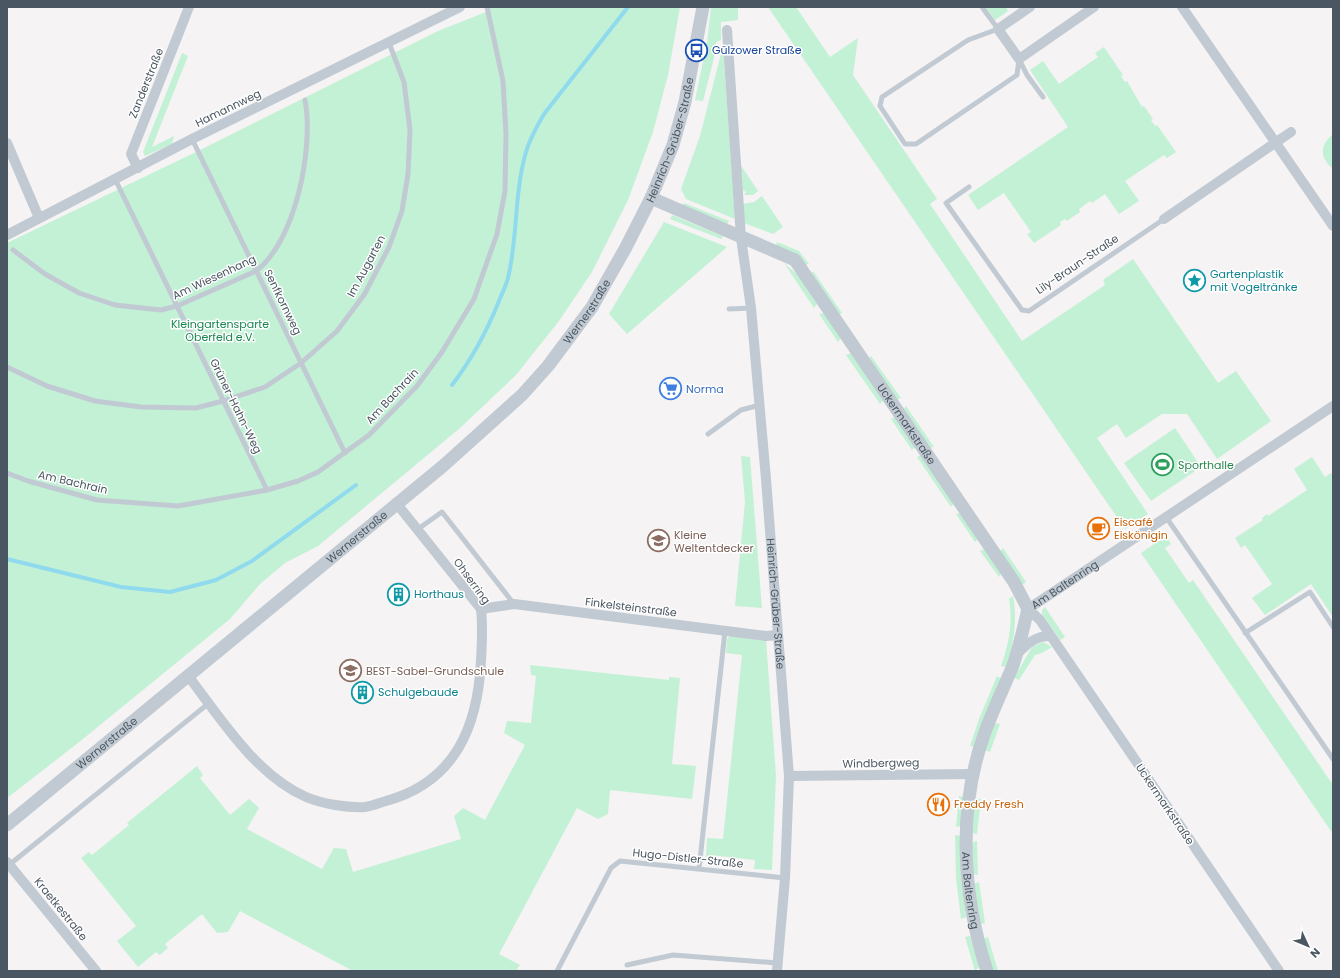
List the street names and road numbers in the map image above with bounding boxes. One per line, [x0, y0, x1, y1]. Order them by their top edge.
street label: Zanderstraße [125, 45, 167, 120]
street label: Heinrich-Grüber-Straße [642, 76, 698, 205]
street label: Hamannweg [193, 85, 263, 131]
street label: Lily-Braun-Straße [1032, 230, 1122, 298]
street label: Im Augarten [343, 232, 389, 300]
street label: Am Wiesenhang [170, 251, 258, 303]
street label: Senfkornweg [260, 267, 306, 337]
street label: Wernerstraße [559, 276, 614, 347]
street label: Grüner-Hahn-Weg [206, 356, 266, 456]
street label: Am Bachrain [362, 365, 422, 427]
street label: Uckermarkstraße [873, 380, 940, 468]
street label: Am Bachrain [37, 466, 109, 498]
street label: Wernerstraße [323, 507, 391, 567]
street label: Heinrich-Grüber-Straße [763, 538, 789, 670]
street label: Ohserring [450, 555, 494, 607]
street label: Am Baltenring [1028, 556, 1102, 613]
street label: Finkelsteinstraße [584, 593, 678, 621]
street label: Wernerstraße [72, 713, 141, 773]
street label: Windbergweg [842, 754, 920, 772]
street label: Uckermarkstraße [1132, 760, 1198, 848]
street label: Hugo-Distler-Straße [632, 844, 744, 872]
street label: Am Baltenring [958, 851, 983, 930]
street label: Kraetkestraße [31, 874, 92, 944]

